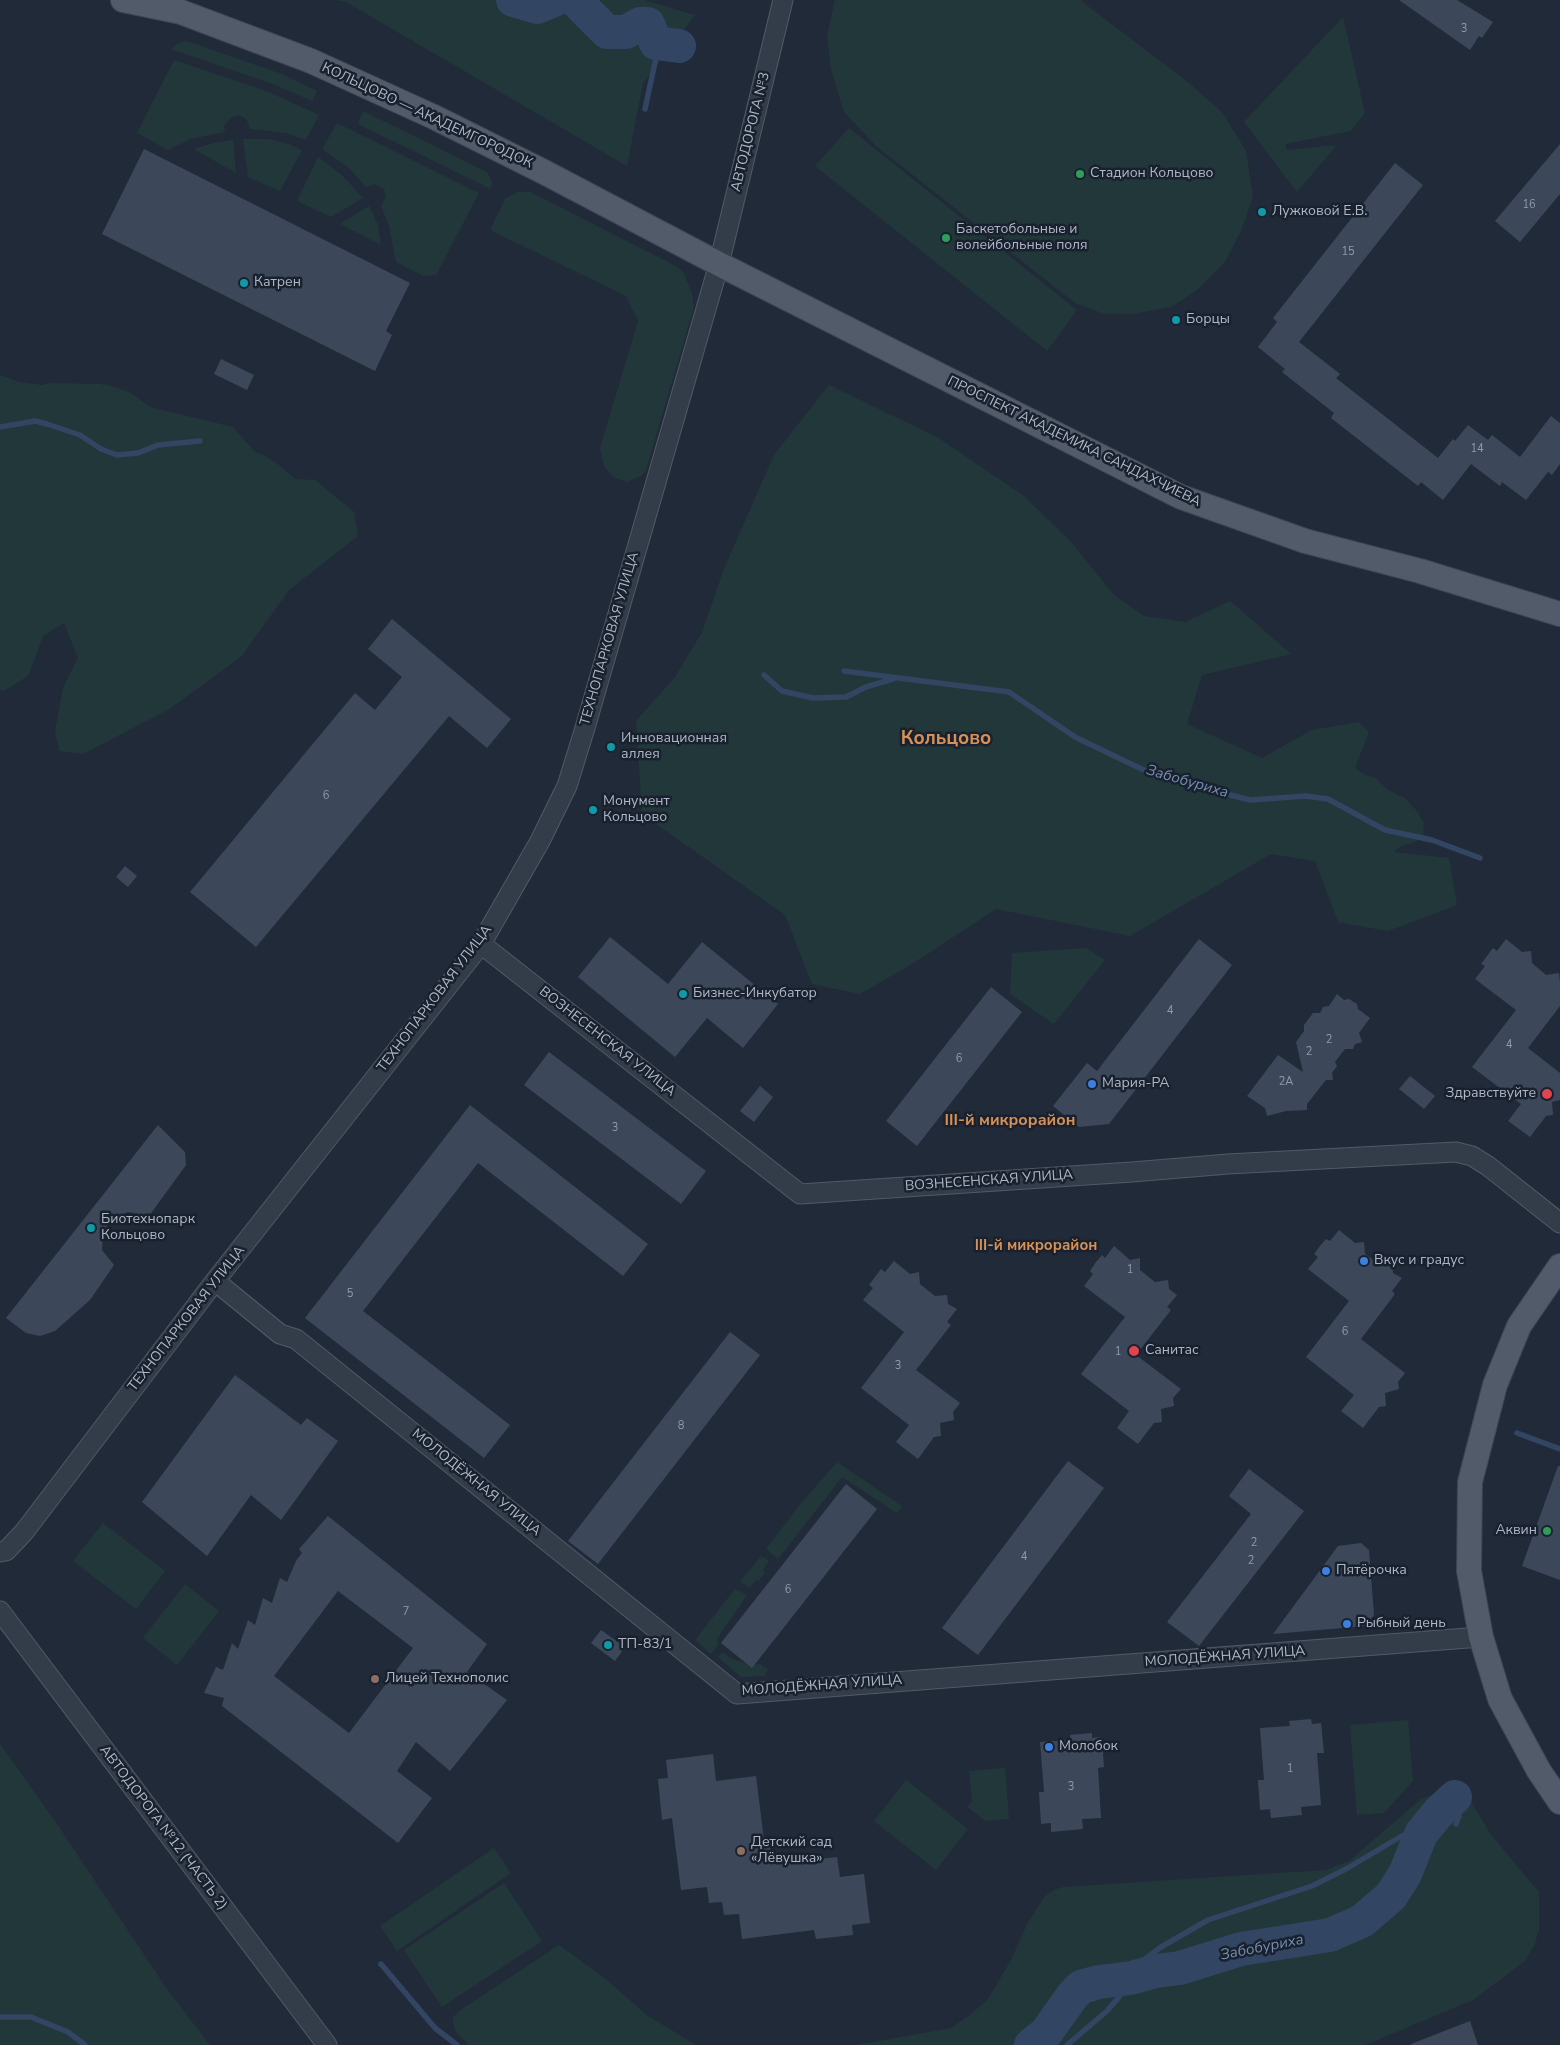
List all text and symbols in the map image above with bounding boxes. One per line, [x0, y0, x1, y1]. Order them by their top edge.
house number: 3 [1461, 22, 1467, 36]
street label: КОЛЬЦОВО — АКАДЕМГОРОДОК [319, 60, 535, 172]
street label: АВТОДОРОГА №3 [728, 71, 774, 193]
place label: Стадион Кольцово [1090, 166, 1213, 182]
marker: Стадион Кольцово [1074, 168, 1086, 180]
house number: 16 [1522, 198, 1536, 212]
place label: Лужковой Е.В. [1272, 204, 1367, 220]
marker: Лужковой Е.В. [1256, 206, 1268, 218]
place label: Баскетобольные и волейбольные поля [956, 222, 1088, 254]
marker: Баскетобольные и волейбольные поля [940, 232, 952, 244]
house number: 15 [1341, 245, 1355, 259]
place label: Катрен [254, 275, 301, 291]
marker: Катрен [238, 277, 250, 289]
place label: Борцы [1186, 312, 1230, 328]
marker: Борцы [1170, 314, 1182, 326]
street label: ПРОСПЕКТ АКАДЕМИКА САНДАХЧИЕВА [945, 373, 1203, 511]
house number: 14 [1470, 442, 1484, 456]
street label: ТЕХНОПАРКОВАЯ УЛИЦА [577, 550, 643, 728]
district label: Кольцово [901, 728, 991, 750]
place label: Инновационная аллея [621, 731, 727, 764]
marker: Инновационная аллея [605, 741, 617, 753]
water label: Забобуриха [1144, 762, 1230, 802]
house number: 6 [323, 789, 329, 803]
place label: Монумент Кольцово [603, 794, 670, 826]
marker: Монумент Кольцово [587, 804, 599, 816]
street label: ТЕХНОПАРКОВАЯ УЛИЦА [374, 922, 496, 1076]
street label: ВОЗНЕСЕНСКАЯ УЛИЦА [535, 984, 679, 1100]
place label: Бизнес-Инкубатор [693, 986, 817, 1002]
marker: Бизнес-Инкубатор [677, 988, 689, 1000]
house number: 4 [1167, 1004, 1173, 1018]
house number: 2 [1326, 1033, 1332, 1047]
house number: 4 [1506, 1038, 1512, 1052]
house number: 2 [1306, 1045, 1312, 1059]
house number: 6 [956, 1052, 962, 1066]
house number: 2А [1279, 1075, 1293, 1089]
place label: Мария-РА [1102, 1076, 1169, 1092]
marker: Мария-РА [1086, 1078, 1098, 1090]
place label: Здравствуйте [1445, 1086, 1536, 1102]
marker: Здравствуйте [1540, 1087, 1554, 1101]
district label: III-й микрорайон [945, 1111, 1075, 1131]
house number: 3 [612, 1121, 618, 1135]
street label: ВОЗНЕСЕНСКАЯ УЛИЦА [904, 1167, 1074, 1195]
place label: Биотехнопарк Кольцово [101, 1212, 195, 1244]
marker: Биотехнопарк Кольцово [85, 1222, 97, 1234]
district label: III-й микрорайон [975, 1237, 1097, 1255]
street label: ТЕХНОПАРКОВАЯ УЛИЦА [125, 1243, 249, 1395]
place label: Вкус и градус [1374, 1253, 1464, 1269]
marker: Вкус и градус [1358, 1255, 1370, 1267]
house number: 1 [1127, 1263, 1133, 1277]
house number: 5 [347, 1287, 353, 1301]
house number: 6 [1342, 1325, 1348, 1339]
place label: Санитас [1145, 1343, 1199, 1359]
marker: Санитас [1127, 1344, 1141, 1358]
house number: 1 [1115, 1345, 1121, 1359]
house number: 3 [895, 1359, 901, 1373]
house number: 8 [678, 1419, 684, 1433]
street label: МОЛОДЁЖНАЯ УЛИЦА [408, 1426, 544, 1540]
place label: Аквин [1495, 1523, 1537, 1539]
marker: Аквин [1541, 1525, 1553, 1537]
house number: 2 [1251, 1536, 1257, 1550]
house number: 4 [1021, 1550, 1027, 1564]
house number: 2 [1248, 1554, 1254, 1568]
place label: Пятёрочка [1336, 1563, 1407, 1579]
marker: Пятёрочка [1320, 1565, 1332, 1577]
house number: 6 [785, 1583, 791, 1597]
house number: 7 [403, 1605, 409, 1619]
place label: Рыбный день [1357, 1616, 1446, 1632]
marker: Рыбный день [1341, 1618, 1353, 1630]
place label: ТП-83/1 [618, 1637, 672, 1653]
marker: ТП-83/1 [602, 1639, 614, 1651]
street label: МОЛОДЁЖНАЯ УЛИЦА [1144, 1643, 1306, 1671]
place label: Лицей Технополис [385, 1671, 509, 1687]
street label: МОЛОДЁЖНАЯ УЛИЦА [741, 1672, 903, 1700]
marker: Лицей Технополис [369, 1673, 381, 1685]
place label: Молобок [1059, 1739, 1118, 1755]
marker: Молобок [1043, 1741, 1055, 1753]
street label: АВТОДОРОГА №12 (ЧАСТЬ 2) [96, 1742, 230, 1914]
house number: 1 [1287, 1762, 1293, 1776]
house number: 3 [1068, 1780, 1074, 1794]
place label: Детский сад «Лёвушка» [751, 1835, 832, 1868]
marker: Детский сад «Лёвушка» [735, 1845, 747, 1857]
water label: Забобуриха [1219, 1931, 1305, 1965]

